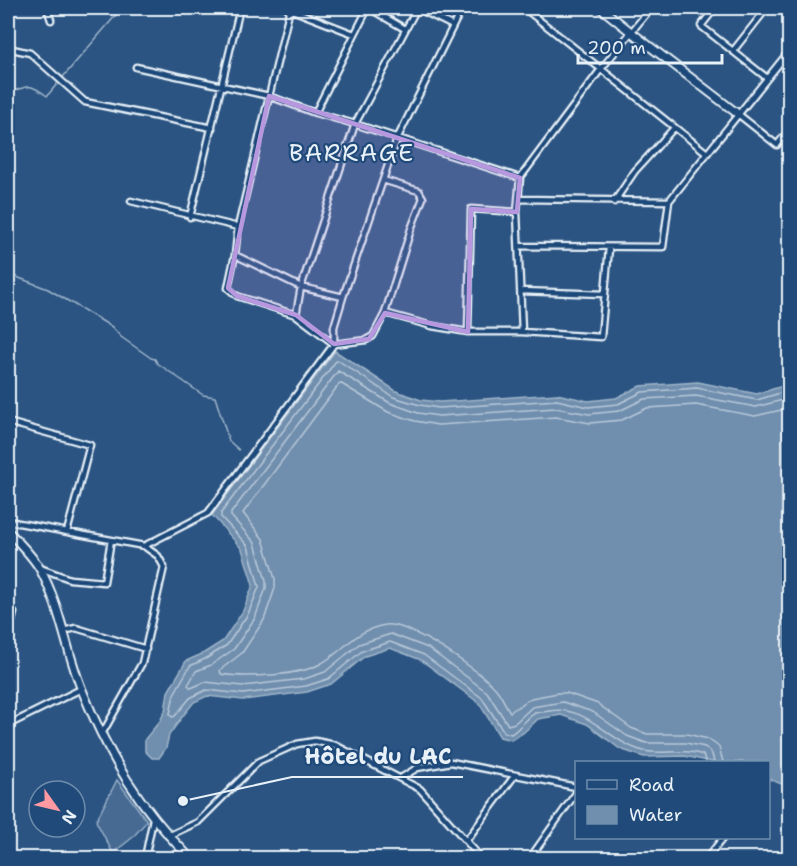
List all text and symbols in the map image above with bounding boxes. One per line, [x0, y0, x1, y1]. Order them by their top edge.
scale bar [578, 27, 722, 65]
text: 200 m [587, 36, 646, 60]
district label: BARRAGE [289, 137, 415, 169]
callout: Hôtel du LAC [292, 737, 463, 777]
text: Hôtel du LAC [305, 742, 451, 771]
legend [575, 761, 770, 839]
text: Road [629, 773, 674, 797]
north arrow [27, 779, 87, 839]
text: Water [629, 803, 682, 827]
text: N [57, 806, 81, 828]

